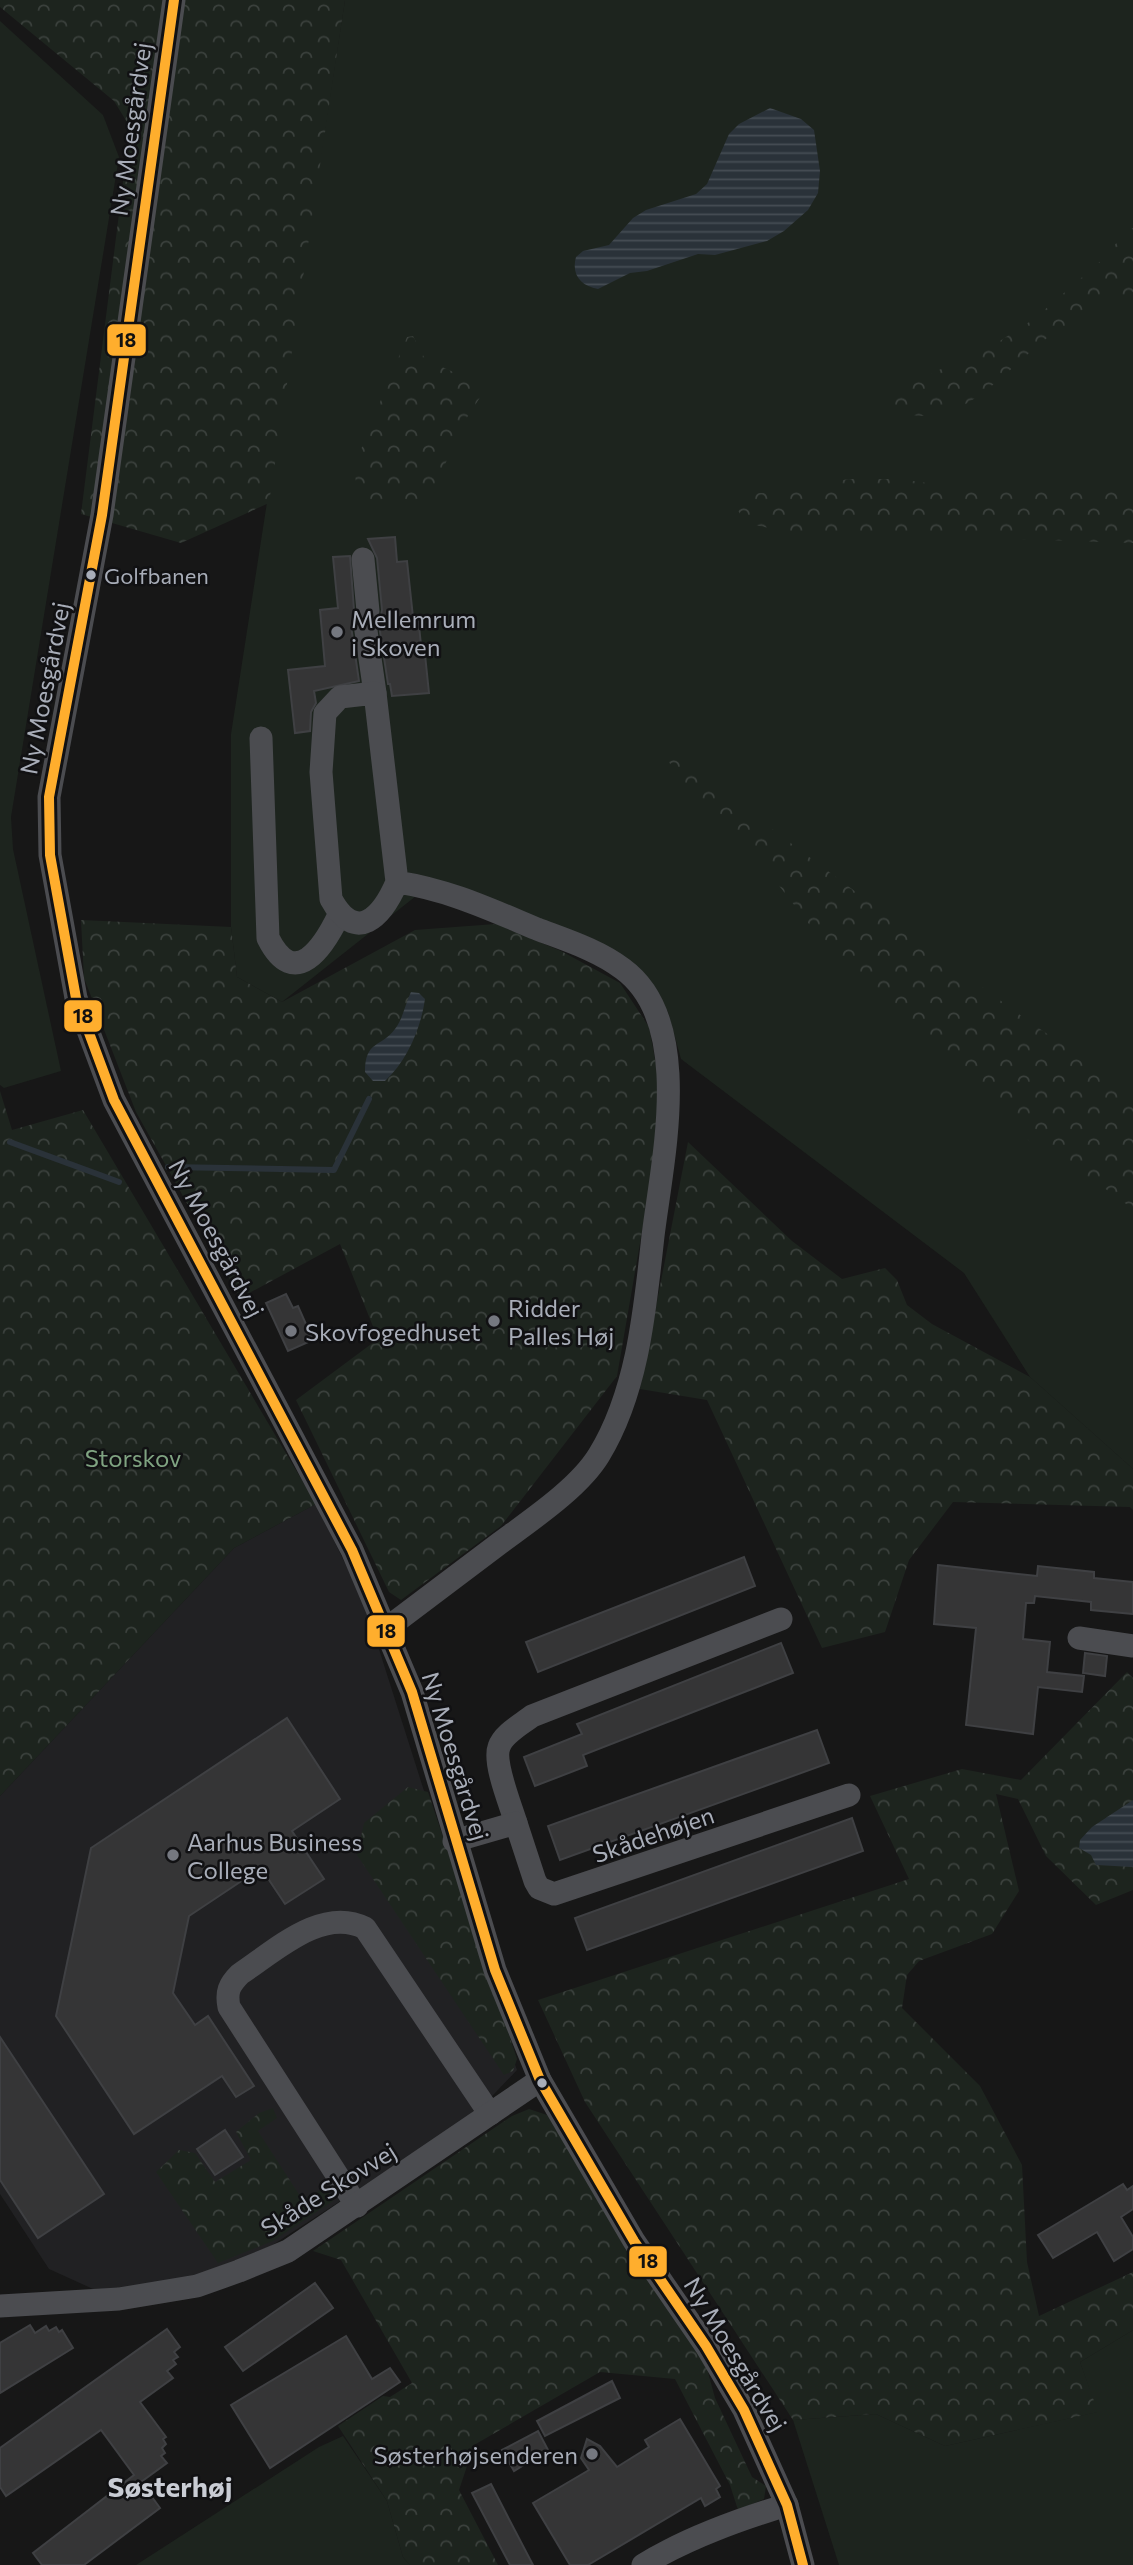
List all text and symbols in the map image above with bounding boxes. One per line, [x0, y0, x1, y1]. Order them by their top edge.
street label: Ny Moesgårdvej [103, 40, 157, 218]
line badge: 18 [106, 323, 147, 357]
text: 18 [116, 328, 136, 351]
place label: Golfbanen [104, 562, 209, 589]
marker: Golfbanen [84, 568, 98, 582]
street label: Ny Moesgårdvej [13, 599, 75, 777]
place label: Mellemrum i Skoven [351, 604, 476, 661]
marker: Mellemrum i Skoven [329, 624, 345, 640]
line badge: 18 [63, 999, 103, 1033]
text: 18 [73, 1004, 93, 1027]
street label: Ny Moesgårdvej [163, 1154, 271, 1322]
place label: Ridder Palles Høj [508, 1293, 614, 1350]
marker: Ridder Palles Høj [486, 1313, 502, 1329]
place label: Skovfogedhuset [305, 1317, 481, 1346]
marker: Skovfogedhuset [283, 1323, 299, 1339]
park label: Storskov [85, 1443, 181, 1472]
line badge: 18 [366, 1614, 406, 1648]
text: 18 [376, 1619, 396, 1642]
street label: Ny Moesgårdvej [417, 1668, 495, 1844]
street label: Skådehøjen [588, 1800, 718, 1868]
place label: Aarhus Business College [187, 1827, 362, 1884]
marker: Aarhus Business College [165, 1847, 181, 1863]
unlabelled marker [535, 2076, 549, 2090]
street label: Skåde Skovvej [255, 2136, 401, 2242]
line badge: 18 [628, 2245, 668, 2278]
text: 18 [638, 2249, 658, 2272]
street label: Ny Moesgårdvej [679, 2272, 793, 2436]
place label: Søsterhøjsenderen [373, 2440, 578, 2469]
marker: Søsterhøjsenderen [584, 2446, 600, 2462]
district label: Søsterhøj [108, 2469, 232, 2503]

